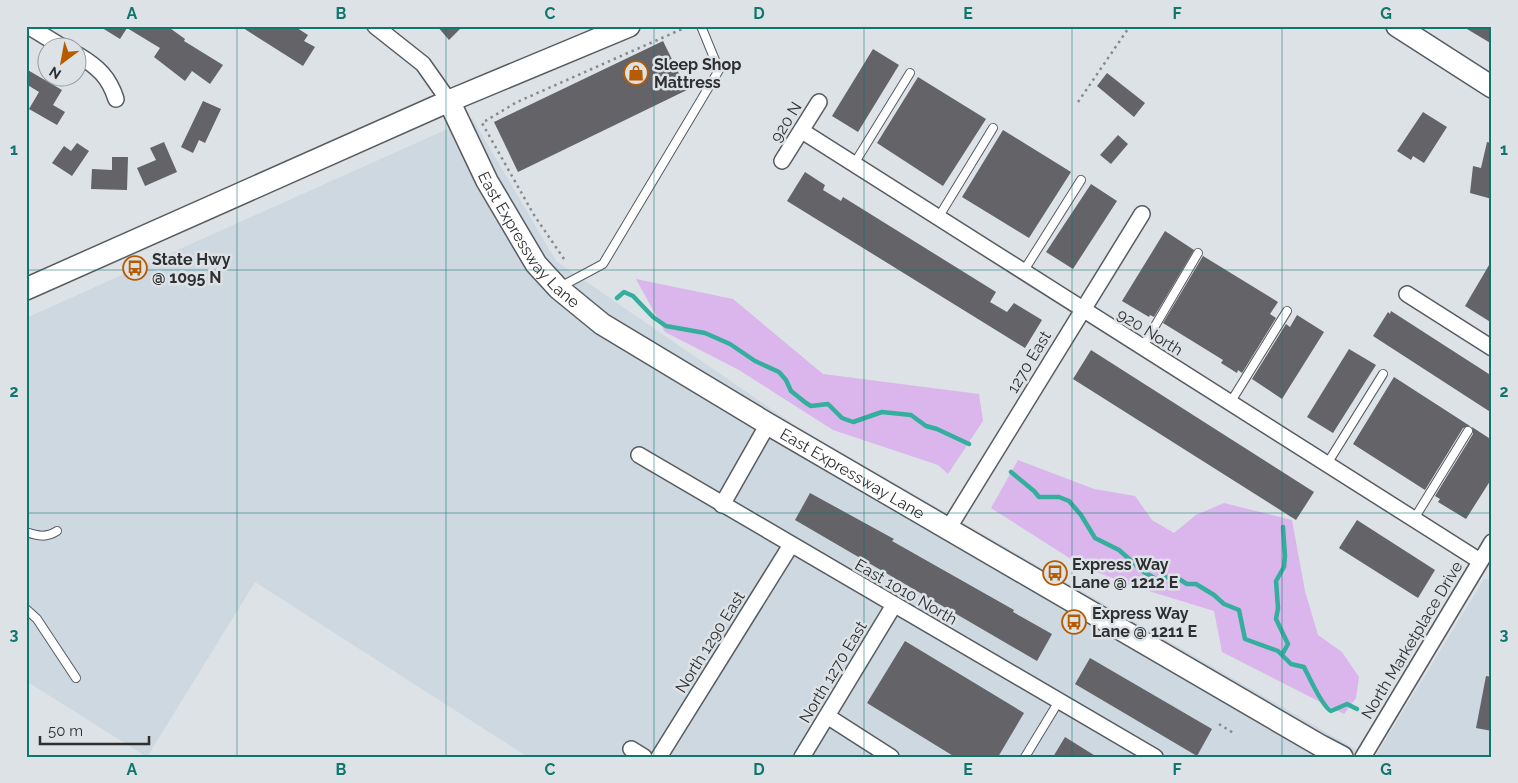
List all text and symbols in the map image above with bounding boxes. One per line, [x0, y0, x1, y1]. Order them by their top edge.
text: A [127, 4, 138, 23]
text: B [336, 4, 347, 23]
text: C [545, 4, 556, 23]
text: D [753, 4, 765, 23]
text: E [963, 4, 973, 23]
text: F [1172, 4, 1182, 23]
text: G [1380, 4, 1392, 23]
north arrow [38, 38, 88, 88]
place label: Sleep Shop Mattress [654, 55, 741, 92]
shop icon: Sleep Shop Mattress [623, 60, 649, 86]
text: N [46, 63, 64, 83]
street label: 920 N [766, 98, 806, 146]
text: 1 [10, 140, 18, 159]
text: 1 [1500, 140, 1508, 159]
street label: East Expressway Lane [474, 168, 584, 311]
place label: State Hwy @ 1095 N [152, 250, 231, 287]
bus stop icon: State Hwy @ 1095 N [122, 255, 148, 281]
street label: 920 North [1114, 304, 1186, 360]
street label: 1270 East [1003, 327, 1055, 396]
text: 2 [9, 382, 19, 401]
text: 2 [1499, 382, 1509, 401]
street label: East Expressway Lane [777, 424, 928, 523]
street label: East 1010 North [851, 555, 961, 629]
place label: Express Way Lane @ 1212 E [1072, 555, 1179, 592]
street label: North Marketplace Drive [1357, 558, 1467, 722]
bus stop icon: Express Way Lane @ 1212 E [1042, 560, 1068, 586]
street label: North 1290 East [671, 587, 749, 696]
place label: Express Way Lane @ 1211 E [1092, 604, 1198, 641]
bus stop icon: Express Way Lane @ 1211 E [1061, 609, 1087, 635]
street label: North 1270 East [795, 617, 871, 726]
text: 3 [10, 625, 19, 644]
text: 3 [1500, 625, 1509, 644]
scale bar [40, 713, 149, 745]
text: 50 m [48, 722, 83, 740]
text: A [127, 760, 138, 779]
text: B [336, 760, 347, 779]
text: C [545, 760, 556, 779]
text: D [753, 760, 765, 779]
text: E [963, 760, 973, 779]
text: F [1172, 760, 1182, 779]
text: G [1380, 760, 1392, 779]

